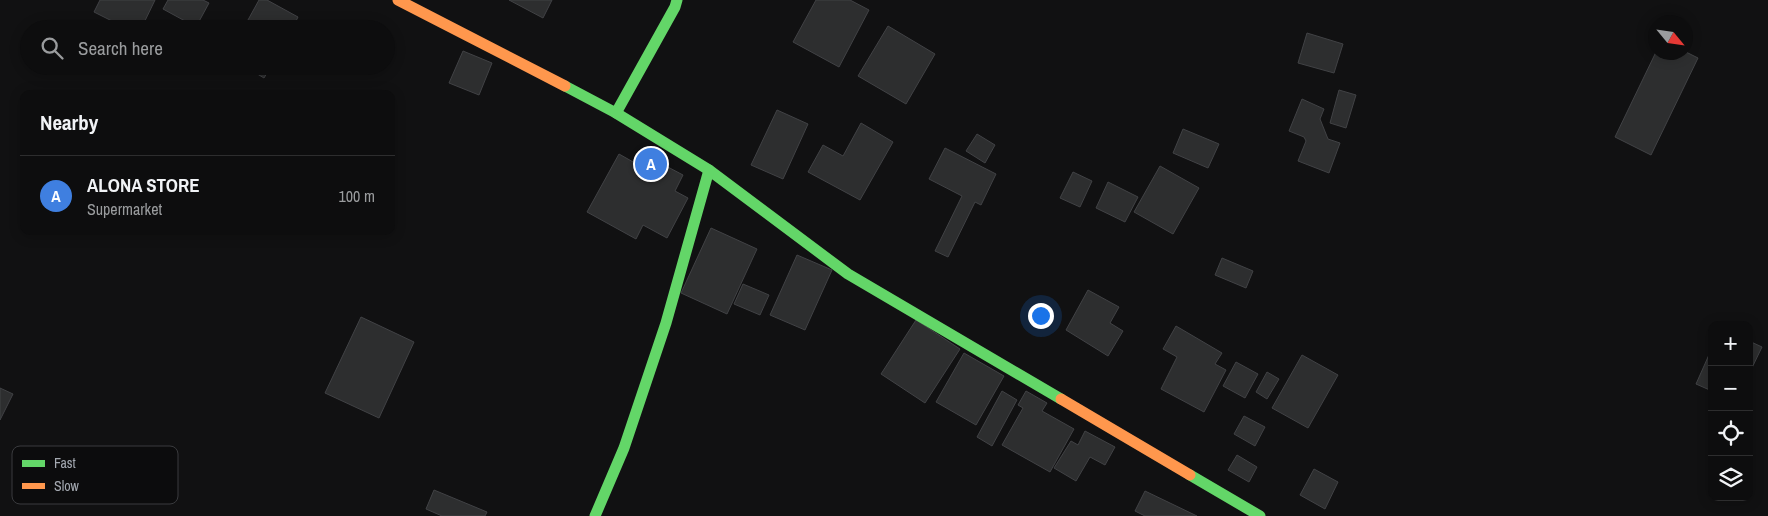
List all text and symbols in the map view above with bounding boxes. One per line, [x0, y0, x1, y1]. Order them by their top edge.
north arrow [1648, 15, 1693, 60]
search box [20, 20, 395, 75]
icon: search [38, 34, 66, 62]
text: Search here [78, 35, 163, 61]
text: Nearby [40, 108, 98, 137]
pin: A [635, 145, 667, 183]
text: ALONA STORE [87, 172, 200, 198]
text: A [51, 185, 61, 207]
text: 100 m [339, 185, 375, 207]
text: Supermarket [87, 198, 162, 220]
your location [1028, 303, 1054, 329]
map controls [1708, 321, 1753, 501]
button: + [1708, 321, 1753, 366]
button: − [1708, 366, 1753, 411]
button: locate [1708, 411, 1753, 456]
legend [12, 446, 178, 504]
text: Fast [54, 454, 76, 472]
button: layers [1708, 456, 1753, 501]
text: Slow [54, 477, 80, 495]

